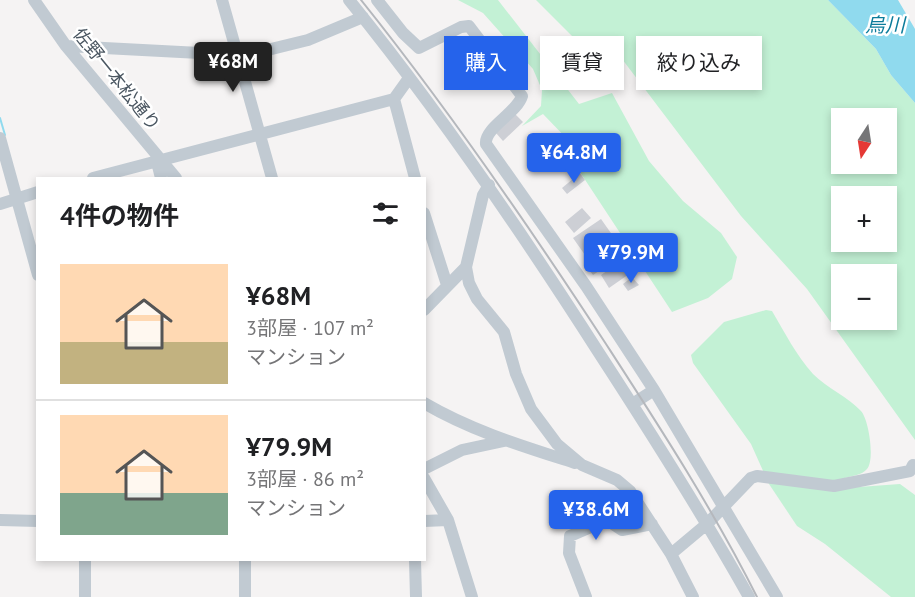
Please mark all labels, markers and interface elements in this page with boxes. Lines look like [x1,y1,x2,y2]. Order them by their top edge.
water label: 烏川 [865,12,907,38]
street label: 佐野一本松通り [68,23,166,135]
chip: 購入 [444,36,528,90]
chip: 賃貸 [540,36,624,90]
chip: 絞り込み [636,36,762,90]
pin: ¥68M [197,42,269,93]
text: ¥68M [208,48,258,74]
north arrow [831,108,897,174]
map controls [831,108,897,330]
pin: ¥64.8M [525,133,623,184]
text: ¥64.8M [541,139,607,165]
button: + [831,186,897,252]
icon: filters [369,197,402,230]
text: 4件の物件 [60,199,179,232]
pin: ¥79.9M [582,233,680,284]
text: ¥79.9M [598,239,664,265]
button: − [831,264,897,330]
text: ¥68M [246,279,311,312]
icon: home [108,288,180,360]
text: 3部屋 · 107 m² [246,315,374,341]
text: マンション [246,344,346,370]
text: ¥79.9M [246,430,332,463]
icon: home [108,439,180,511]
text: 3部屋 · 86 m² [246,466,364,492]
pin: ¥38.6M [547,490,645,541]
text: マンション [246,495,346,521]
text: ¥38.6M [563,496,629,522]

